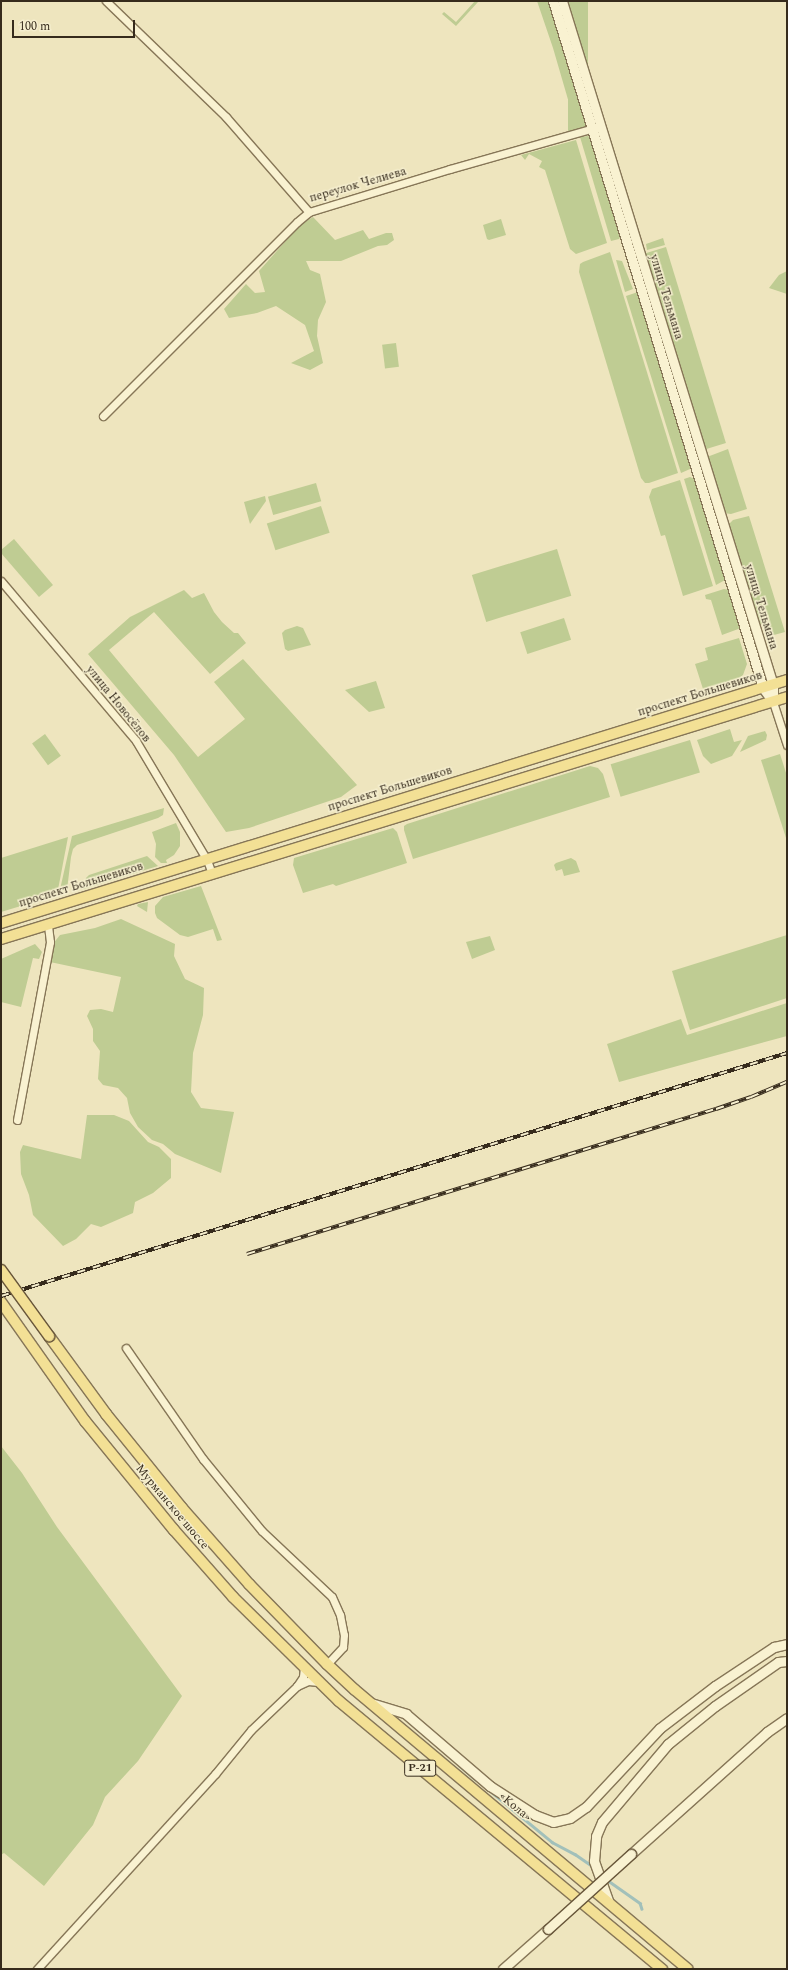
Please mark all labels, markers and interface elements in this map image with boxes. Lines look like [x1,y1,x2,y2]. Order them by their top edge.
scale bar [14,12,137,38]
text: 100 m [19,17,50,36]
street label: переулок Челиева [308,164,408,206]
street label: улица Тельмана [646,253,686,341]
street label: улица Тельмана [741,563,781,651]
street label: улица Новосёлов [83,663,153,745]
street label: проспект Большевиков [636,668,764,720]
street label: проспект Большевиков [326,763,454,815]
street label: проспект Большевиков [17,859,145,911]
street label: Мурманское шоссе [132,1462,212,1552]
road number: Р-21 [404,1759,436,1777]
street label: «Кола» [496,1789,534,1825]

